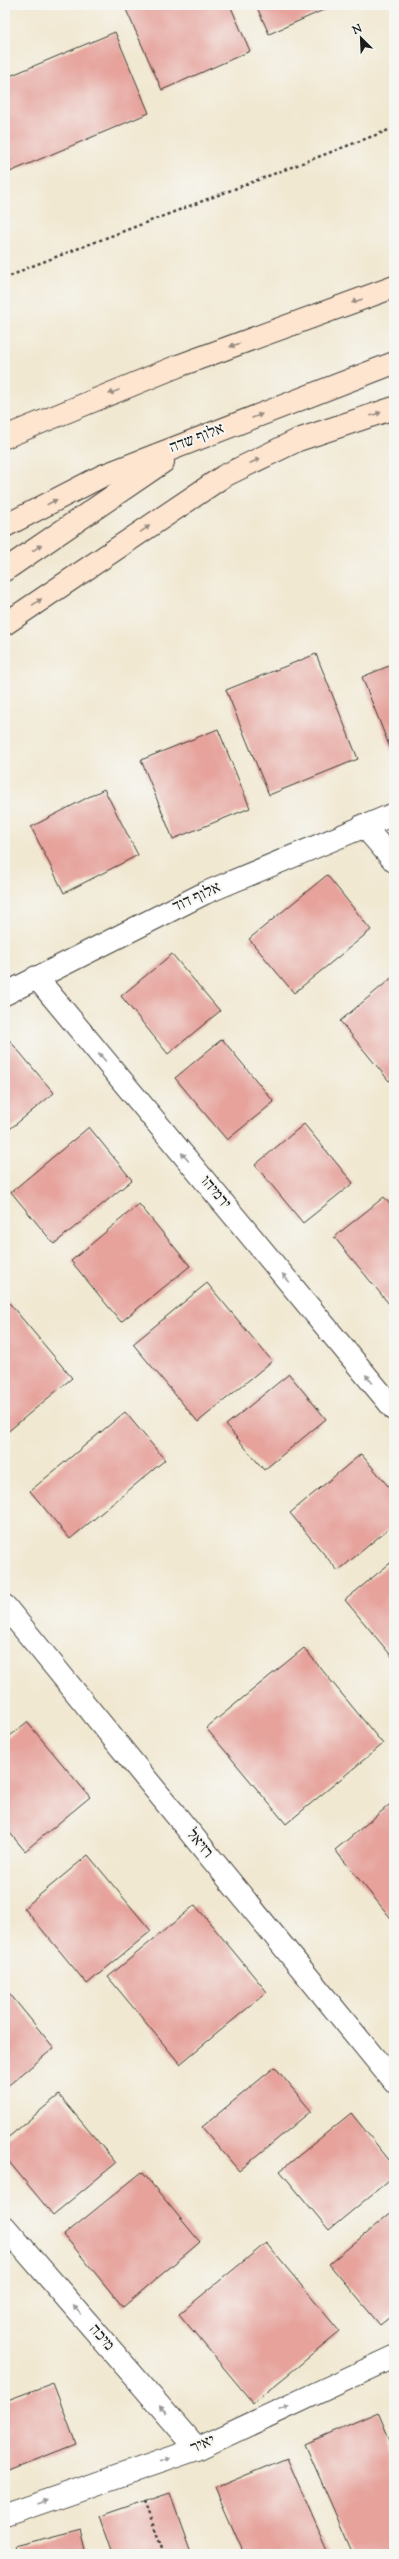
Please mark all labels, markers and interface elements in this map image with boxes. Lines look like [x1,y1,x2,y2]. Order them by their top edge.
north arrow [341,18,381,58]
text: N [349,21,365,39]
one-way arrow [351,298,363,304]
one-way arrow [229,343,241,349]
one-way arrow [108,389,119,395]
one-way arrow [370,410,382,416]
one-way arrow [252,412,264,418]
street label: אלוף שדה [166,418,228,460]
one-way arrow [249,458,261,464]
one-way arrow [46,498,58,505]
one-way arrow [140,525,150,533]
one-way arrow [32,544,42,552]
one-way arrow [32,598,42,606]
street label: אלוף דוד [169,877,225,919]
one-way arrow [98,1051,107,1062]
one-way arrow [181,1152,190,1162]
street label: ירמיהו [194,1171,236,1215]
one-way arrow [282,1273,291,1284]
one-way arrow [365,1373,374,1384]
street label: רזיאל [180,1824,218,1864]
one-way arrow [73,2305,82,2316]
street label: מיכה [83,2319,119,2357]
one-way arrow [158,2403,167,2414]
one-way arrow [278,2405,290,2411]
street label: יאיר [187,2430,219,2460]
one-way arrow [159,2457,171,2463]
one-way arrow [36,2499,48,2505]

